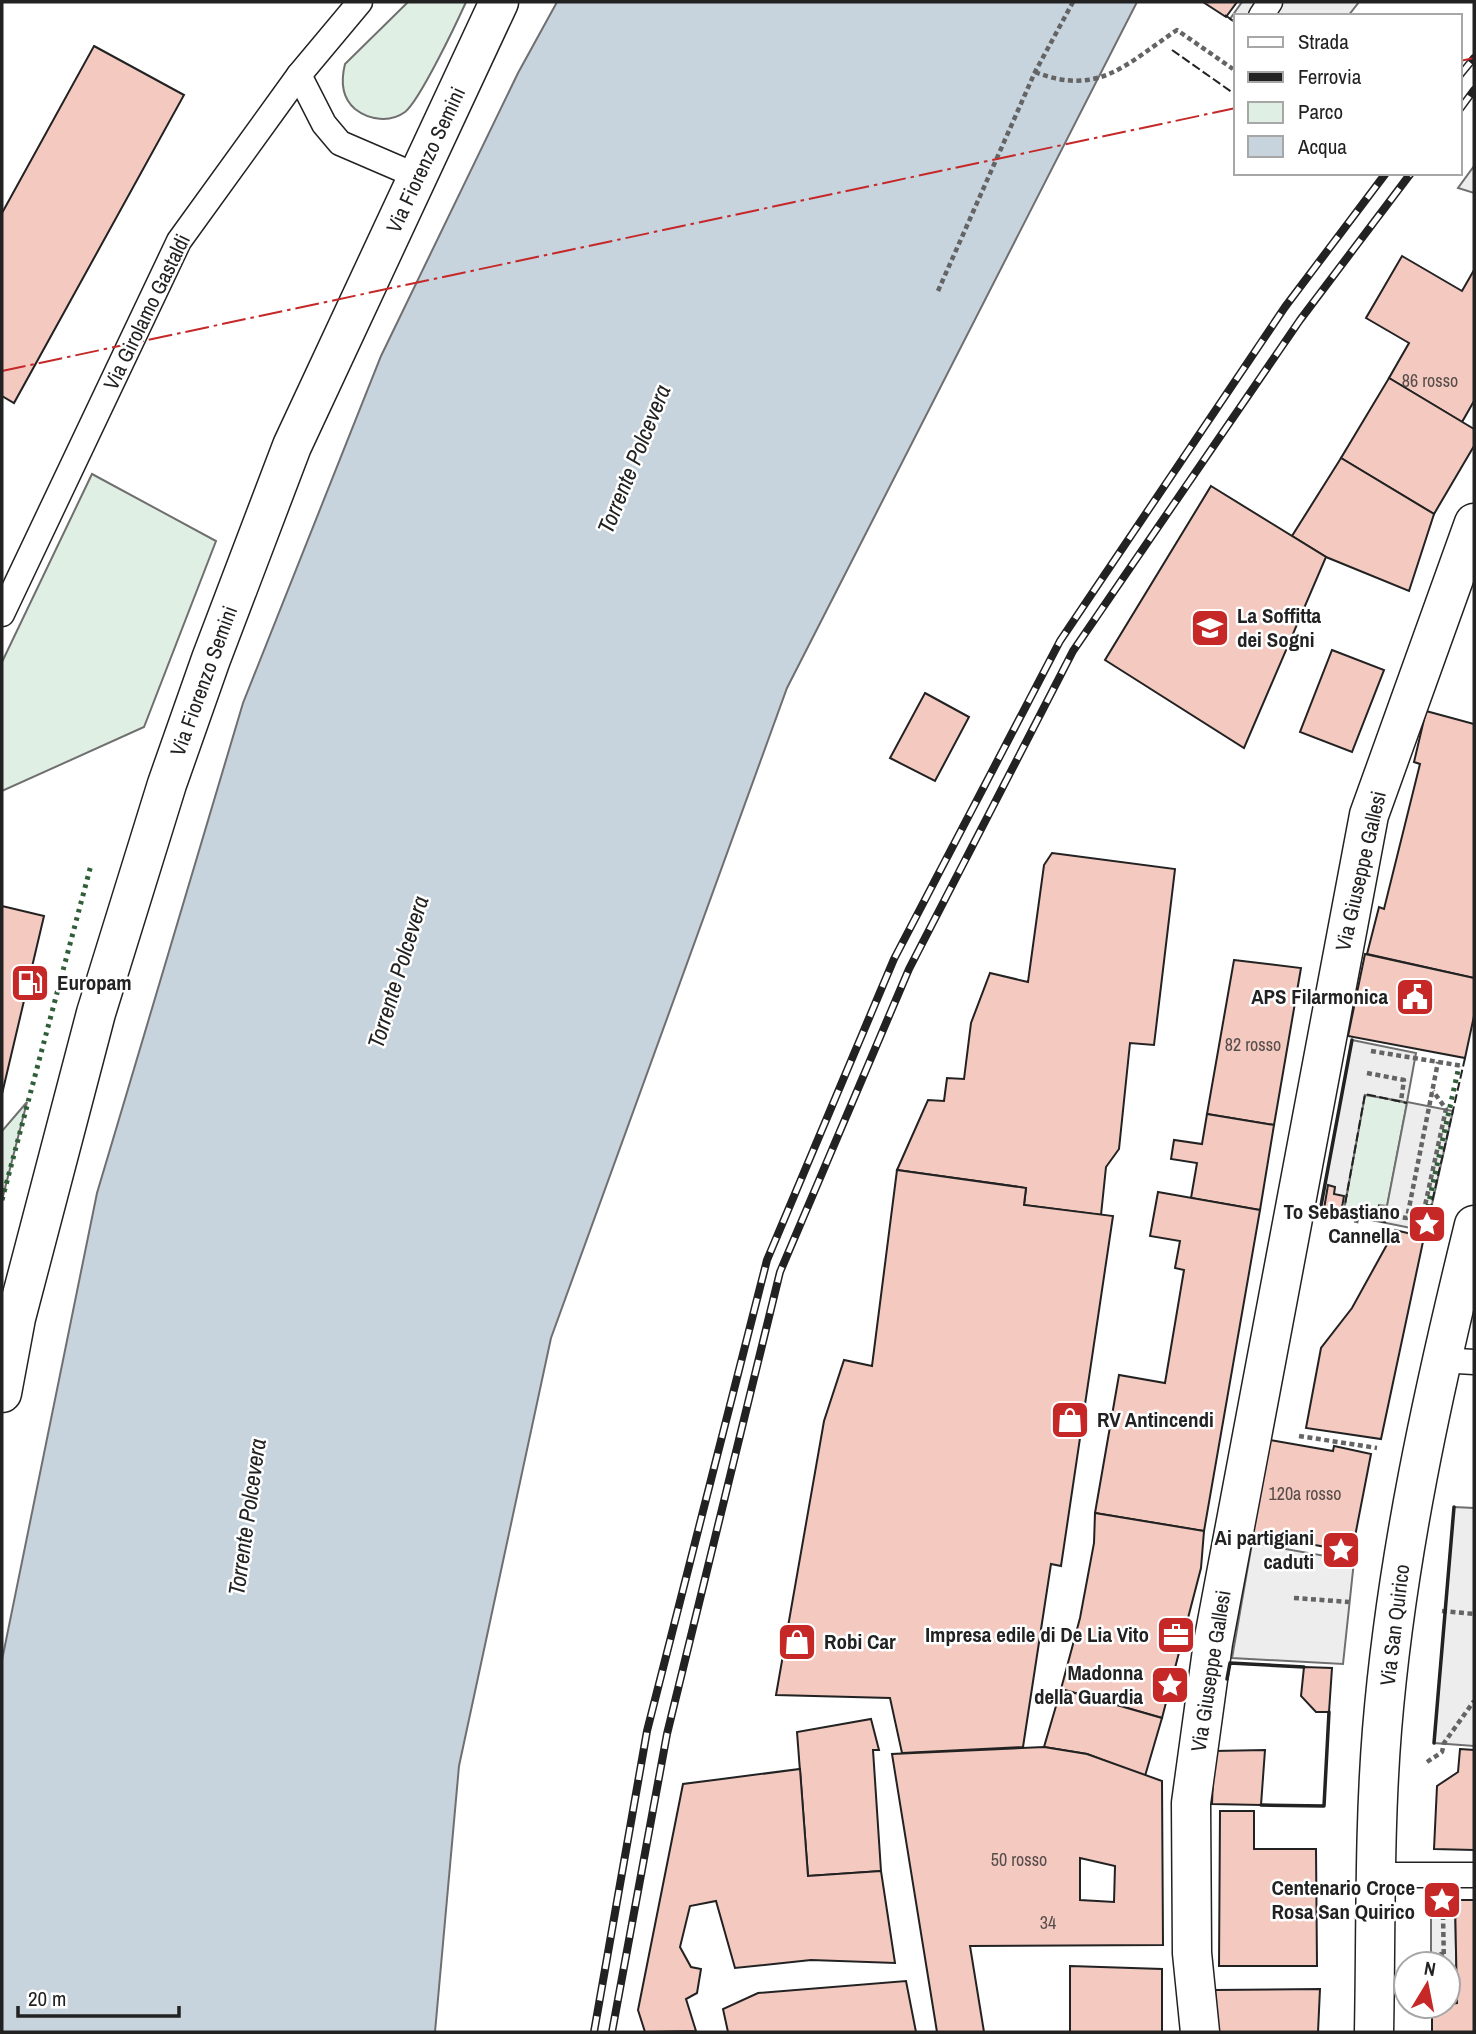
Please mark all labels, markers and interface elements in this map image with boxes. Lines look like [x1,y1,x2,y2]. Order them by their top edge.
legend [1234,14,1462,175]
text: Strada [1298,27,1349,56]
text: Ferrovia [1298,62,1362,91]
street label: Via Fiorenzo Semini [379,82,472,237]
text: Parco [1298,97,1343,126]
text: Acqua [1297,132,1347,161]
street label: Via Girolamo Gastaldi [96,229,197,395]
house number: 86 rosso [1402,368,1458,393]
water label: Torrente Polcevera [590,380,677,538]
place label: La Soffitta dei Sogni [1237,601,1322,654]
street label: Via Fiorenzo Semini [163,602,244,760]
school or university icon: La Soffitta dei Sogni [1189,607,1231,649]
street label: Via Giuseppe Gallesi [1328,788,1393,954]
water label: Torrente Polcevera [360,892,435,1052]
fuel station icon: Europam [9,962,51,1004]
place label: Europam [57,968,132,997]
public building icon: APS Filarmonica [1394,976,1436,1018]
place label: APS Filarmonica [1251,982,1388,1011]
house number: 82 rosso [1225,1032,1281,1057]
place label: To Sebastiano Cannella [1284,1197,1400,1250]
place icon: To Sebastiano Cannella [1406,1203,1448,1245]
shop icon: RV Antincendi [1049,1399,1091,1441]
place label: RV Antincendi [1097,1405,1214,1434]
water label: Torrente Polcevera [220,1437,273,1597]
house number: 120a rosso [1268,1481,1342,1506]
place label: Ai partigiani caduti [1214,1523,1314,1576]
place icon: Ai partigiani caduti [1320,1529,1362,1571]
street label: Via San Quirico [1373,1563,1416,1687]
street label: Via Giuseppe Gallesi [1183,1588,1238,1754]
office icon: Impresa edile di De Lia Vito [1155,1614,1197,1656]
place label: Impresa edile di De Lia Vito [925,1620,1149,1649]
shop icon: Robi Car [776,1621,818,1663]
place label: Robi Car [824,1627,896,1656]
place label: Madonna della Guardia [1034,1658,1143,1711]
place icon: Madonna della Guardia [1149,1664,1191,1706]
house number: 50 rosso [991,1847,1047,1872]
place label: Centenario Croce Rosa San Quirico [1271,1873,1415,1926]
place icon: Centenario Croce Rosa San Quirico [1421,1879,1463,1921]
house number: 34 [1040,1910,1056,1935]
north arrow [1392,1950,1462,2020]
text: N [1422,1954,1438,1982]
scale bar [18,1974,178,2018]
text: 20 m [28,1984,66,2013]

